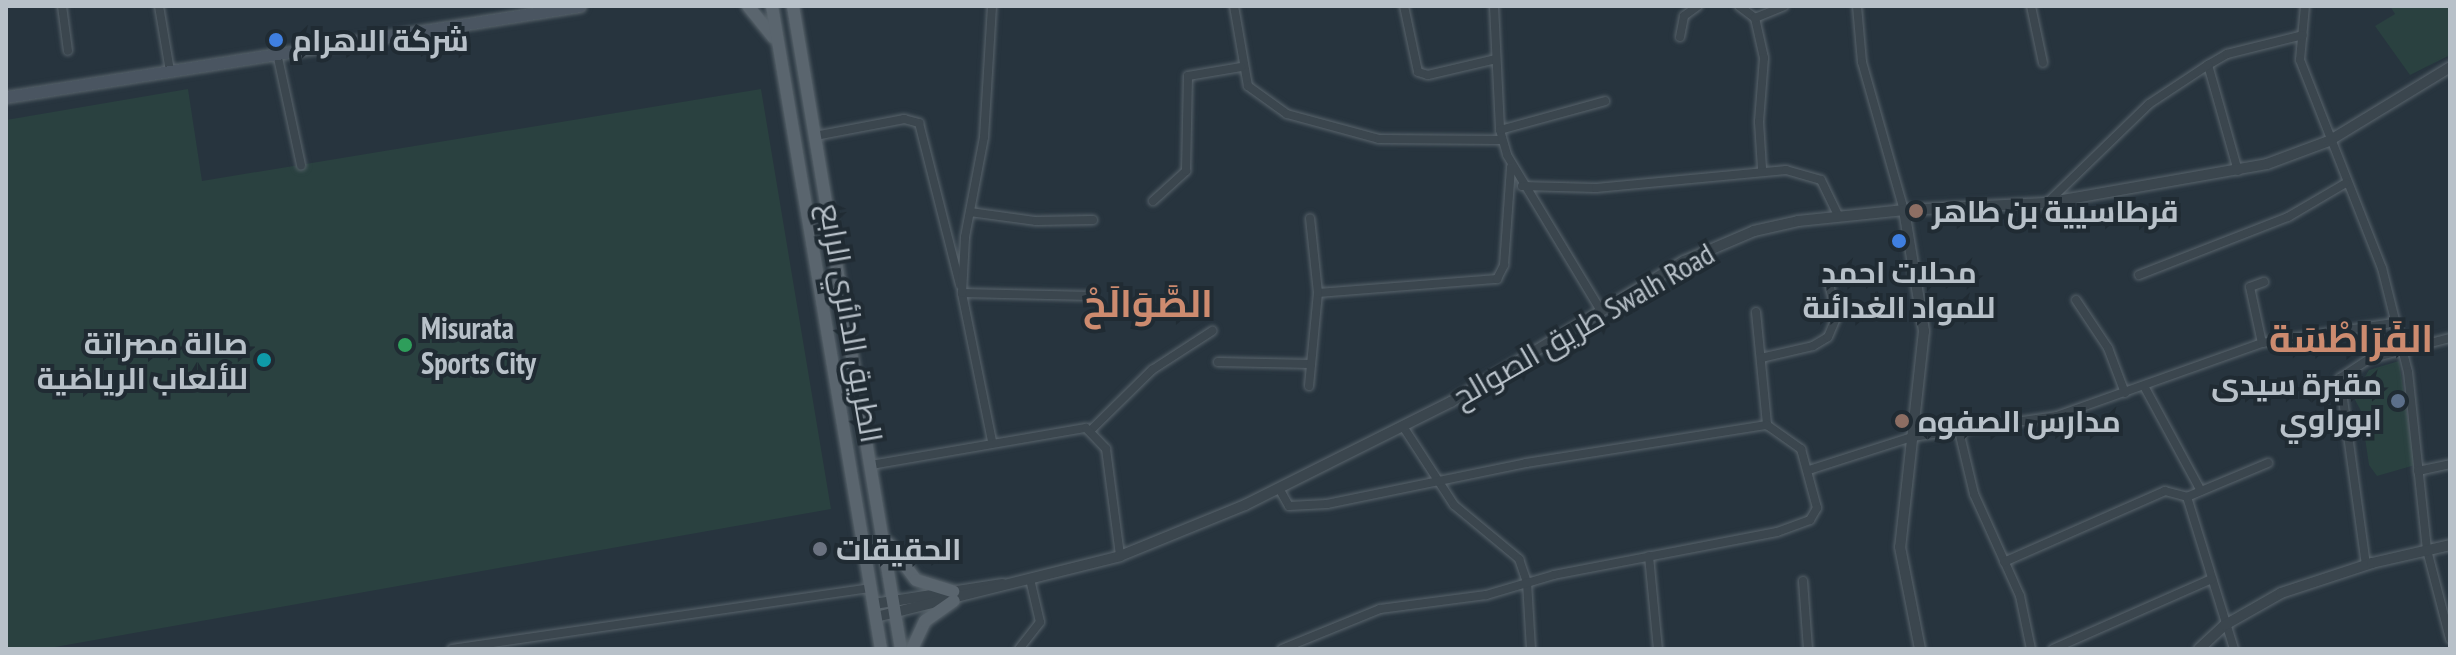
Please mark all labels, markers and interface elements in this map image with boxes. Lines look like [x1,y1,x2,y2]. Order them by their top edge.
place label: شركة الاهرام [292,22,469,58]
marker: شركة الاهرام [267,31,285,49]
place label: قرطاسيية بن طاهر [1932,193,2179,229]
street label: الطريق الدائري الرابع [812,201,890,445]
marker: قرطاسيية بن طاهر [1907,202,1925,220]
marker: محلات احمد للمواد الغدائىة [1890,232,1908,250]
street label: طريق الصوالح Swalh Road [1446,235,1720,415]
place label: محلات احمد للمواد الغدائىة [1802,254,1996,324]
district label: الصَّوَالَحْ [1083,280,1213,326]
place label: Misurata Sports City [421,310,536,380]
district label: الفَرَاطْسَة [2269,315,2433,361]
place label: صالة مصراتة للألعاب الرياضية [37,325,248,396]
marker: Misurata Sports City [396,336,414,354]
marker: صالة مصراتة للألعاب الرياضية [255,351,273,369]
place label: مقبرة سيدى ابوراوي [2211,366,2382,436]
marker: مقبرة سيدى ابوراوي [2389,392,2407,410]
place label: مدارس الصفوه [1918,403,2121,439]
marker: مدارس الصفوه [1893,412,1911,430]
place label: الحقيقات [836,531,961,567]
marker: الحقيقات [811,540,829,558]

